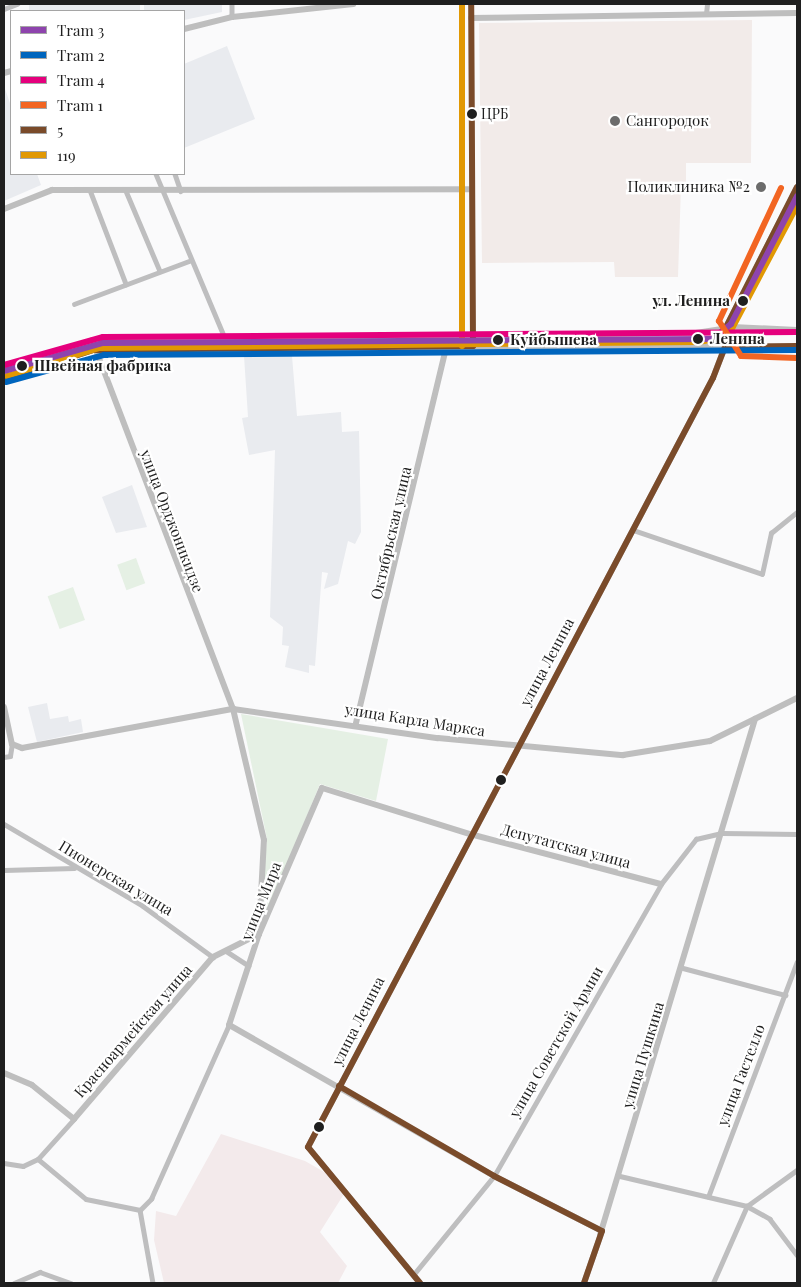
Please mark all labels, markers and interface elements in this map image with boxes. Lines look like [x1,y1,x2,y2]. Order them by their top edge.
legend [10,10,185,175]
text: Tram 3 [57,20,104,40]
text: Tram 2 [57,45,105,65]
text: Tram 4 [57,70,105,90]
text: Tram 1 [57,95,103,115]
place label: ЦРБ [481,106,508,122]
marker: ЦРБ [467,109,477,119]
place label: Сангородок [626,112,709,130]
marker: Сангородок [608,114,622,128]
text: 5 [57,120,63,140]
text: 119 [57,145,76,165]
place label: Поликлиника №2 [627,178,750,196]
marker: Поликлиника №2 [754,180,768,194]
place label: ул. Ленина [652,292,730,310]
marker: ул. Ленина [734,292,752,310]
marker: Ленина [689,330,707,348]
place label: Ленина [710,330,765,348]
marker: Куйбышева [489,331,507,349]
place label: Куйбышева [510,331,597,349]
marker: Швейная фабрика [13,357,31,375]
place label: Швейная фабрика [34,357,171,375]
street label: улица Орджоникидзе [137,447,207,595]
street label: Октябрьская улица [367,465,415,601]
street label: улица Ленина [516,615,578,709]
street label: улица Карла Маркса [344,700,486,740]
unlabelled marker [496,775,506,785]
street label: Депутатская улица [499,820,633,872]
street label: Пионерская улица [56,837,176,919]
street label: улица Мира [237,859,285,943]
street label: Красноармейская улица [70,961,196,1101]
street label: улица Советской Армии [505,963,607,1121]
street label: улица Ленина [328,974,388,1068]
street label: улица Пушкина [618,1000,668,1110]
street label: улица Гастелло [713,1022,769,1128]
unlabelled marker [314,1122,324,1132]

